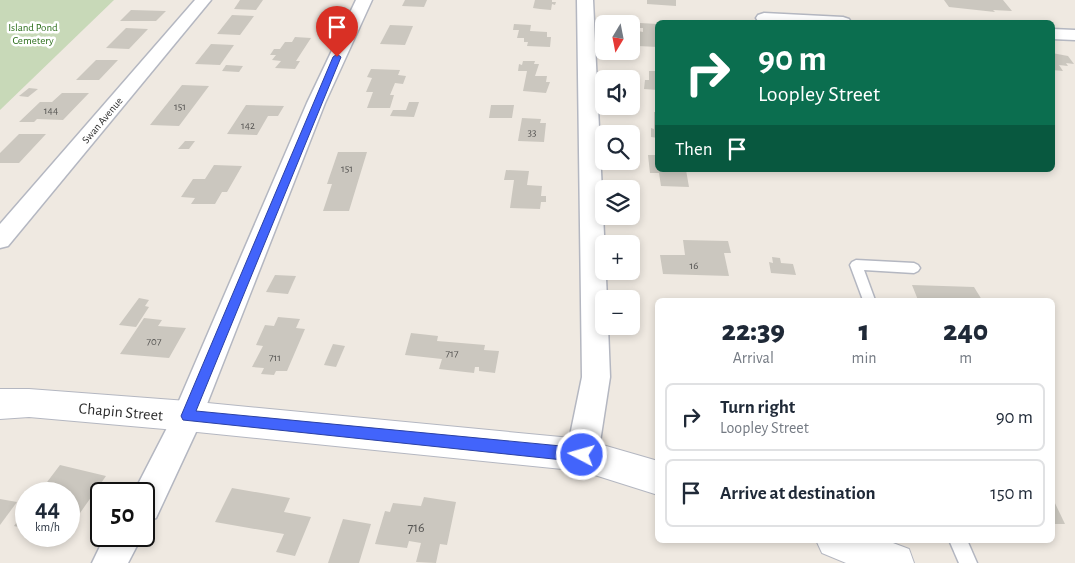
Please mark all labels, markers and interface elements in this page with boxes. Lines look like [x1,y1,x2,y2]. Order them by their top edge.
pin [316,6,358,57]
icon: arrive [323,13,351,41]
north arrow [595,15,640,60]
map controls [595,15,640,335]
park label: Island Pond Cemetery [8,22,58,46]
icon: right [675,40,740,105]
text: 90 m [758,42,827,77]
button: sound [595,70,640,115]
text: Loopley Street [758,83,880,105]
street label: Swan Avenue [80,95,125,146]
house number: 151 [174,101,186,112]
house number: 144 [44,105,58,116]
house number: 142 [241,120,255,131]
button: search [595,125,640,170]
house number: 33 [527,127,537,138]
icon: arrive [723,135,751,163]
text: Then [675,140,713,159]
house number: 151 [341,163,353,174]
button: layers [595,180,640,225]
button: + [595,235,640,280]
house number: 16 [690,260,698,271]
button: − [595,290,640,335]
text: 22:39 [722,316,785,346]
text: 1 [859,316,870,346]
text: 240 [943,316,988,346]
house number: 707 [147,336,162,347]
house number: 717 [446,348,459,359]
text: Arrival [733,350,774,366]
text: min [852,350,877,366]
text: m [959,350,972,366]
house number: 711 [269,352,281,363]
text: Turn right [720,398,795,417]
street label: Chapin Street [78,400,164,424]
icon: right [677,403,705,431]
text: 90 m [996,408,1033,427]
text: Loopley Street [720,420,809,436]
position arrow [555,428,607,480]
icon: arrive [677,479,705,507]
speed limit sign: 50 [90,482,155,547]
text: Arrive at destination [720,484,876,503]
text: 150 m [990,484,1033,503]
text: 44 [35,496,60,521]
text: km/h [35,521,60,533]
house number: 716 [407,521,425,535]

